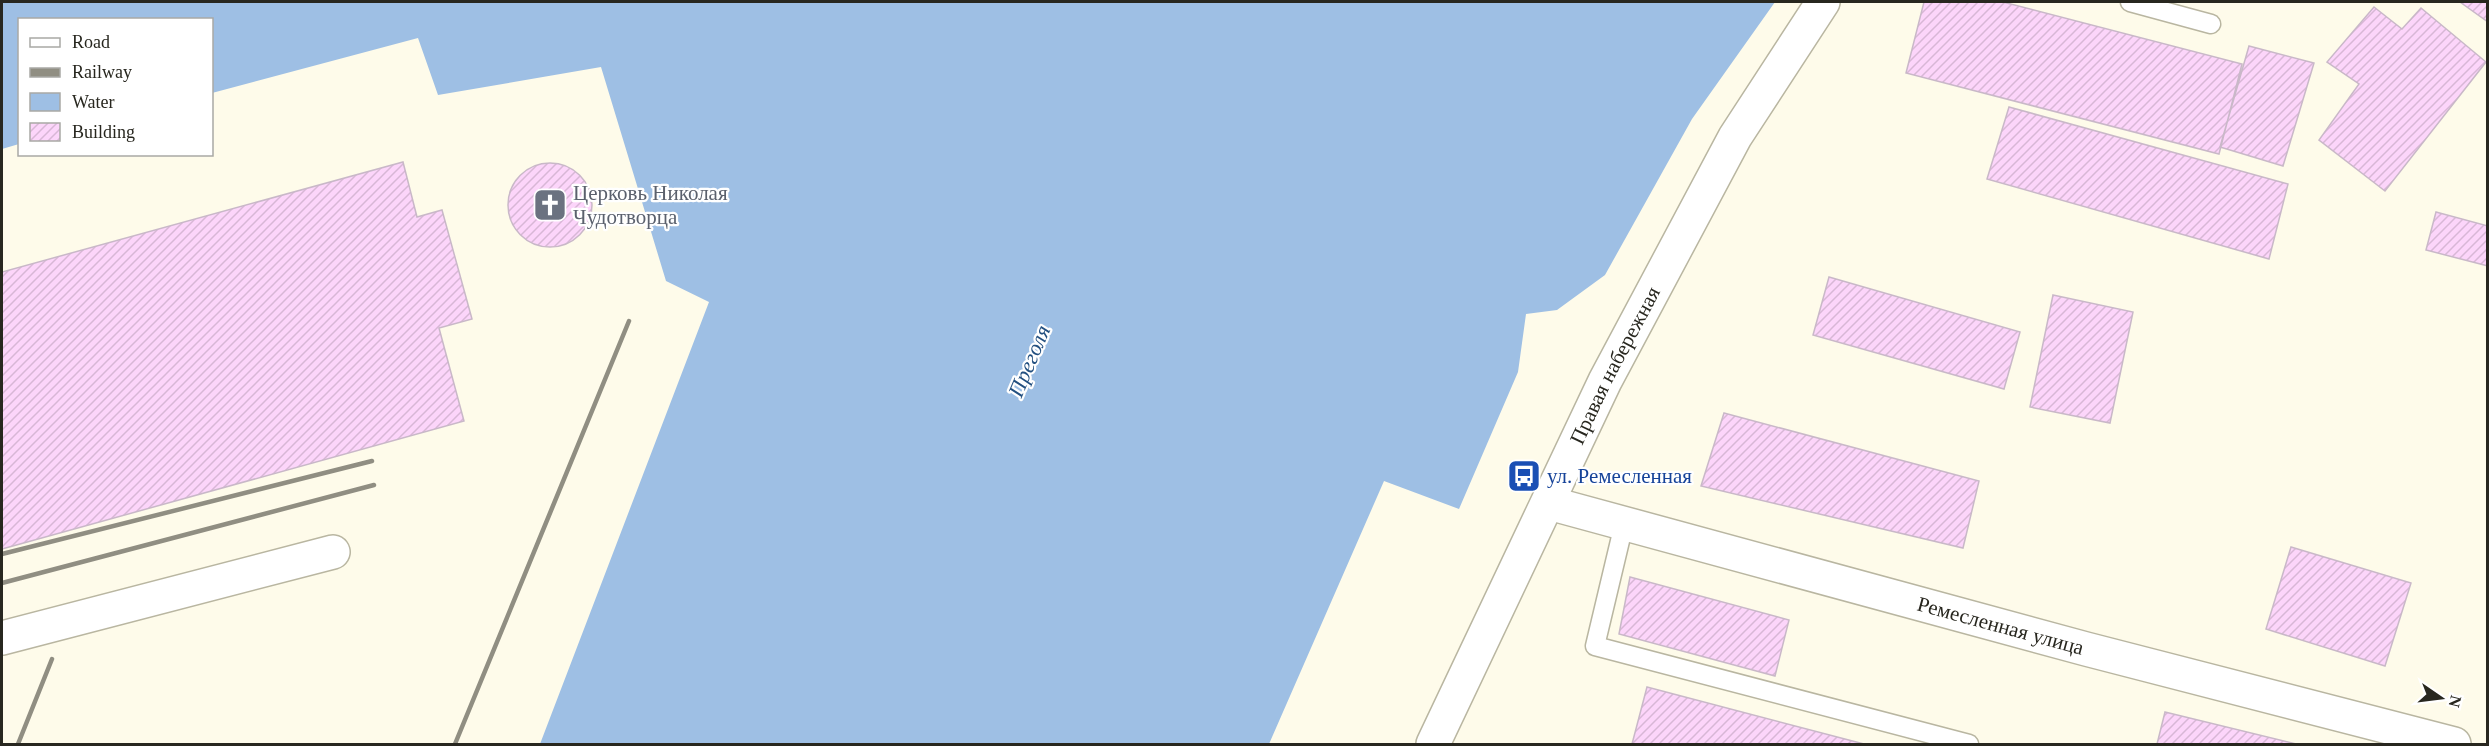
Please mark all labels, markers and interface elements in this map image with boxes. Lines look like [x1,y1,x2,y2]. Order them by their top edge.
legend [18,18,213,156]
text: Road [72,32,110,52]
text: Railway [72,62,132,82]
text: Water [72,92,115,112]
text: Building [72,122,135,142]
place label: Церковь Николая Чудотворца [573,181,728,229]
church icon: Церковь Николая Чудотворца [532,187,568,223]
street label: Правая набережная [1565,282,1665,448]
water label: Преголя [1002,321,1055,402]
bus stop icon: ул. Ремесленная [1506,458,1542,494]
place label: ул. Ремесленная [1547,464,1692,488]
street label: Ремесленная улица [1915,592,2087,660]
north arrow [2411,668,2471,728]
text: N [2445,694,2465,710]

